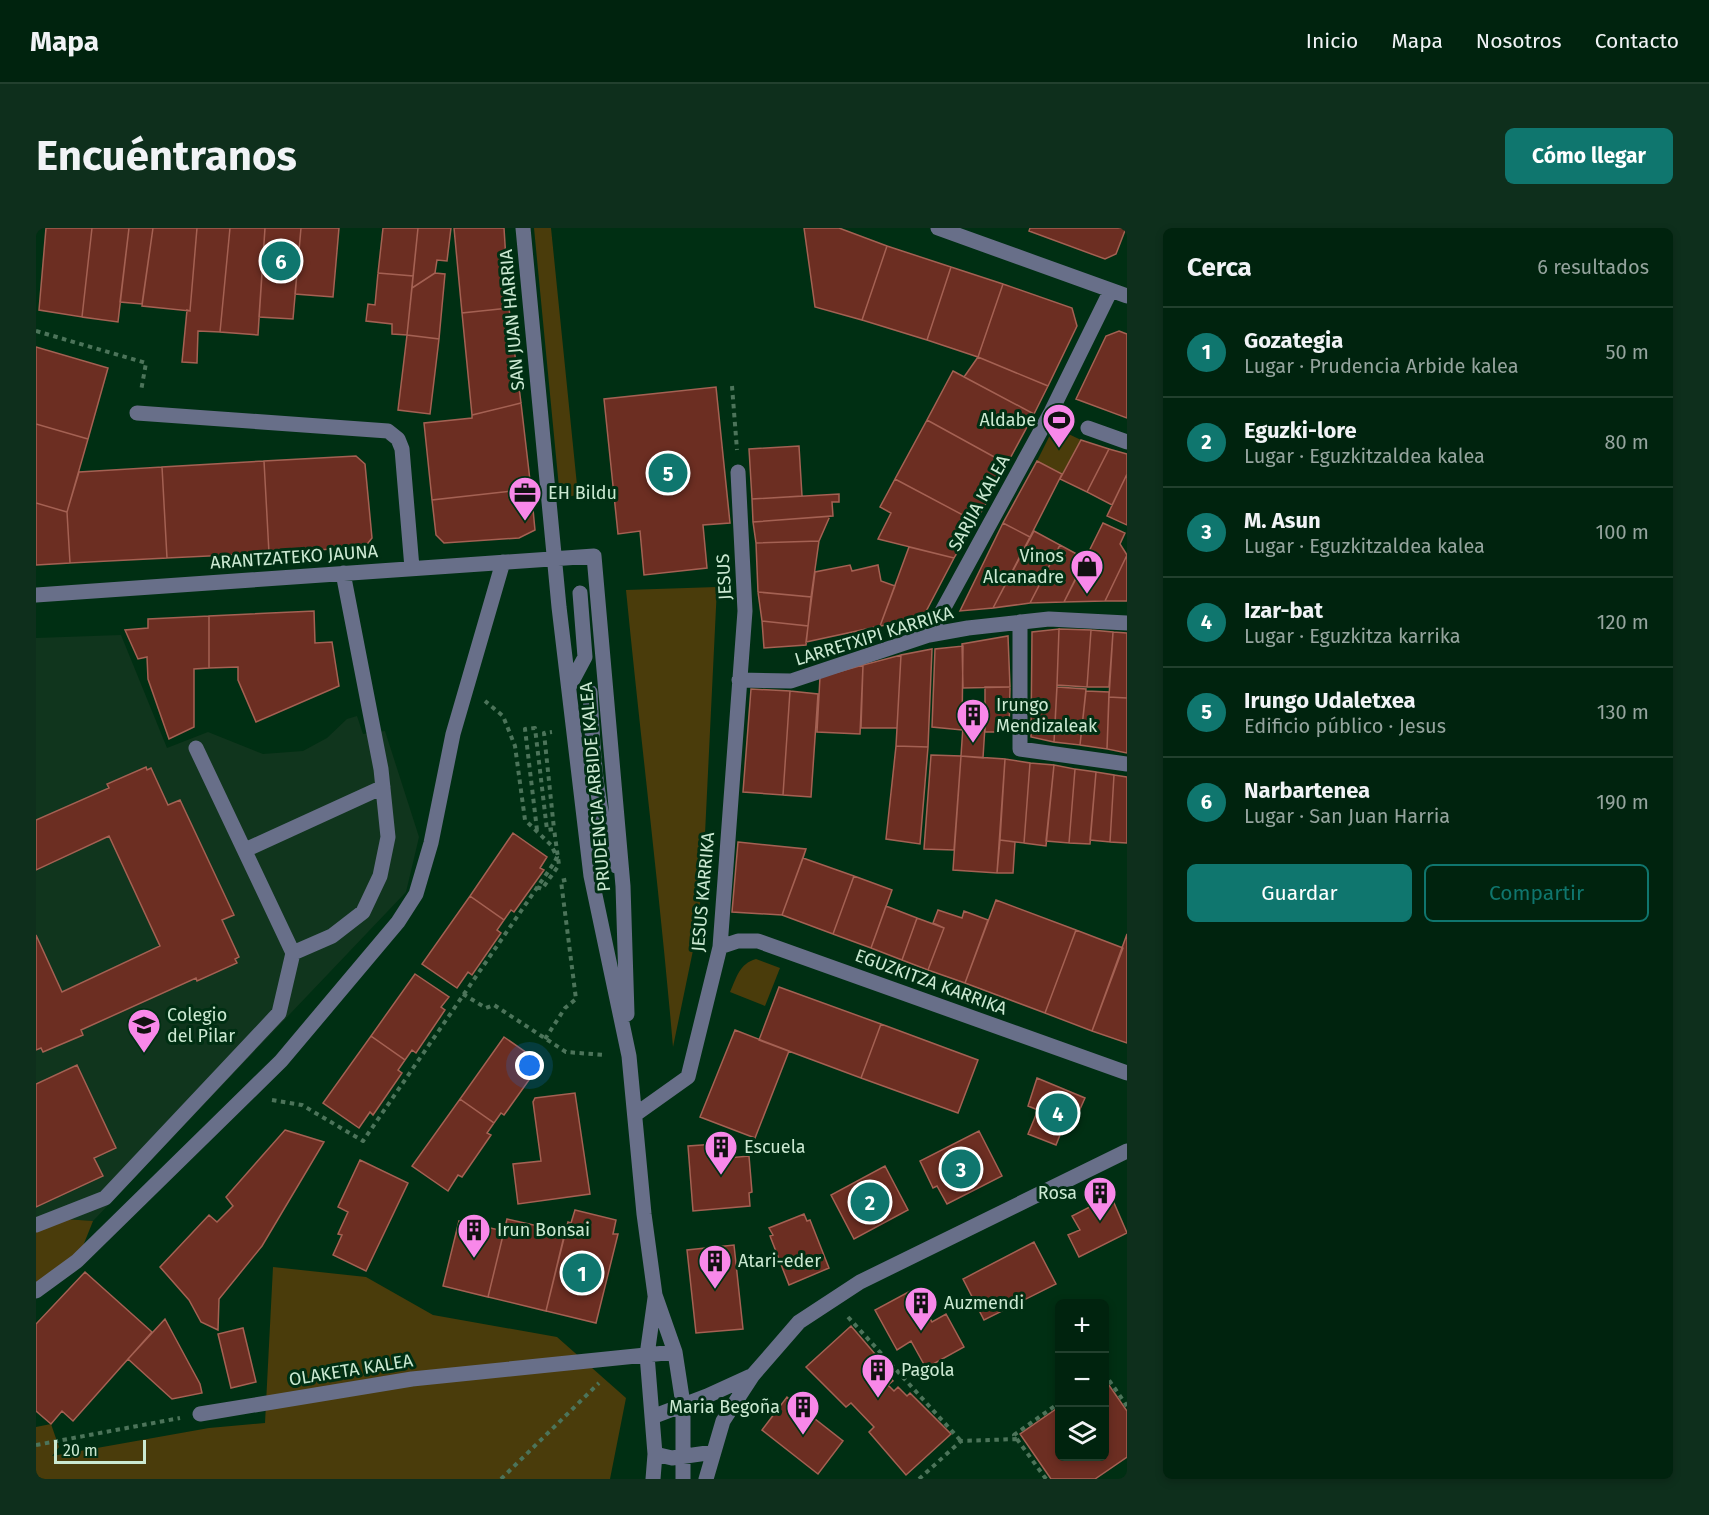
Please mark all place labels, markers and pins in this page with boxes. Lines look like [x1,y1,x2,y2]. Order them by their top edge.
pin: 6 [262,238,300,284]
sports icon: Aldabe [1041,402,1077,449]
place label: Aldabe [979,409,1036,431]
pin: 5 [648,450,688,496]
office icon: EH Bildu [507,475,543,522]
place label: EH Bildu [548,482,617,504]
place label: Vinos Alcanadre [983,545,1064,588]
shop icon: Vinos Alcanadre [1069,548,1105,595]
place label: Irungo Mendizaleak [996,694,1098,737]
building icon: Irungo Mendizaleak [955,697,991,744]
place label: Colegio del Pilar [167,1004,235,1047]
school or university icon: Colegio del Pilar [126,1007,162,1054]
pin: 4 [1038,1090,1078,1136]
building icon: Escuela [703,1129,739,1176]
place label: Escuela [744,1136,806,1158]
pin: 3 [942,1146,980,1192]
building icon: Rosa [1082,1175,1118,1222]
pin: 2 [850,1180,890,1224]
place label: Rosa [1038,1182,1077,1204]
building icon: Irun Bonsai [456,1212,492,1259]
place label: Irun Bonsai [497,1219,590,1241]
building icon: Atari-eder [697,1243,733,1290]
pin: 1 [562,1250,602,1296]
place label: Atari-eder [738,1250,821,1272]
building icon: Auzmendi [903,1285,939,1332]
place label: Auzmendi [944,1292,1024,1314]
building icon: Pagola [860,1352,896,1399]
place label: Pagola [901,1359,955,1381]
building icon: Maria Begoña [785,1389,821,1436]
place label: Maria Begoña [669,1396,780,1418]

